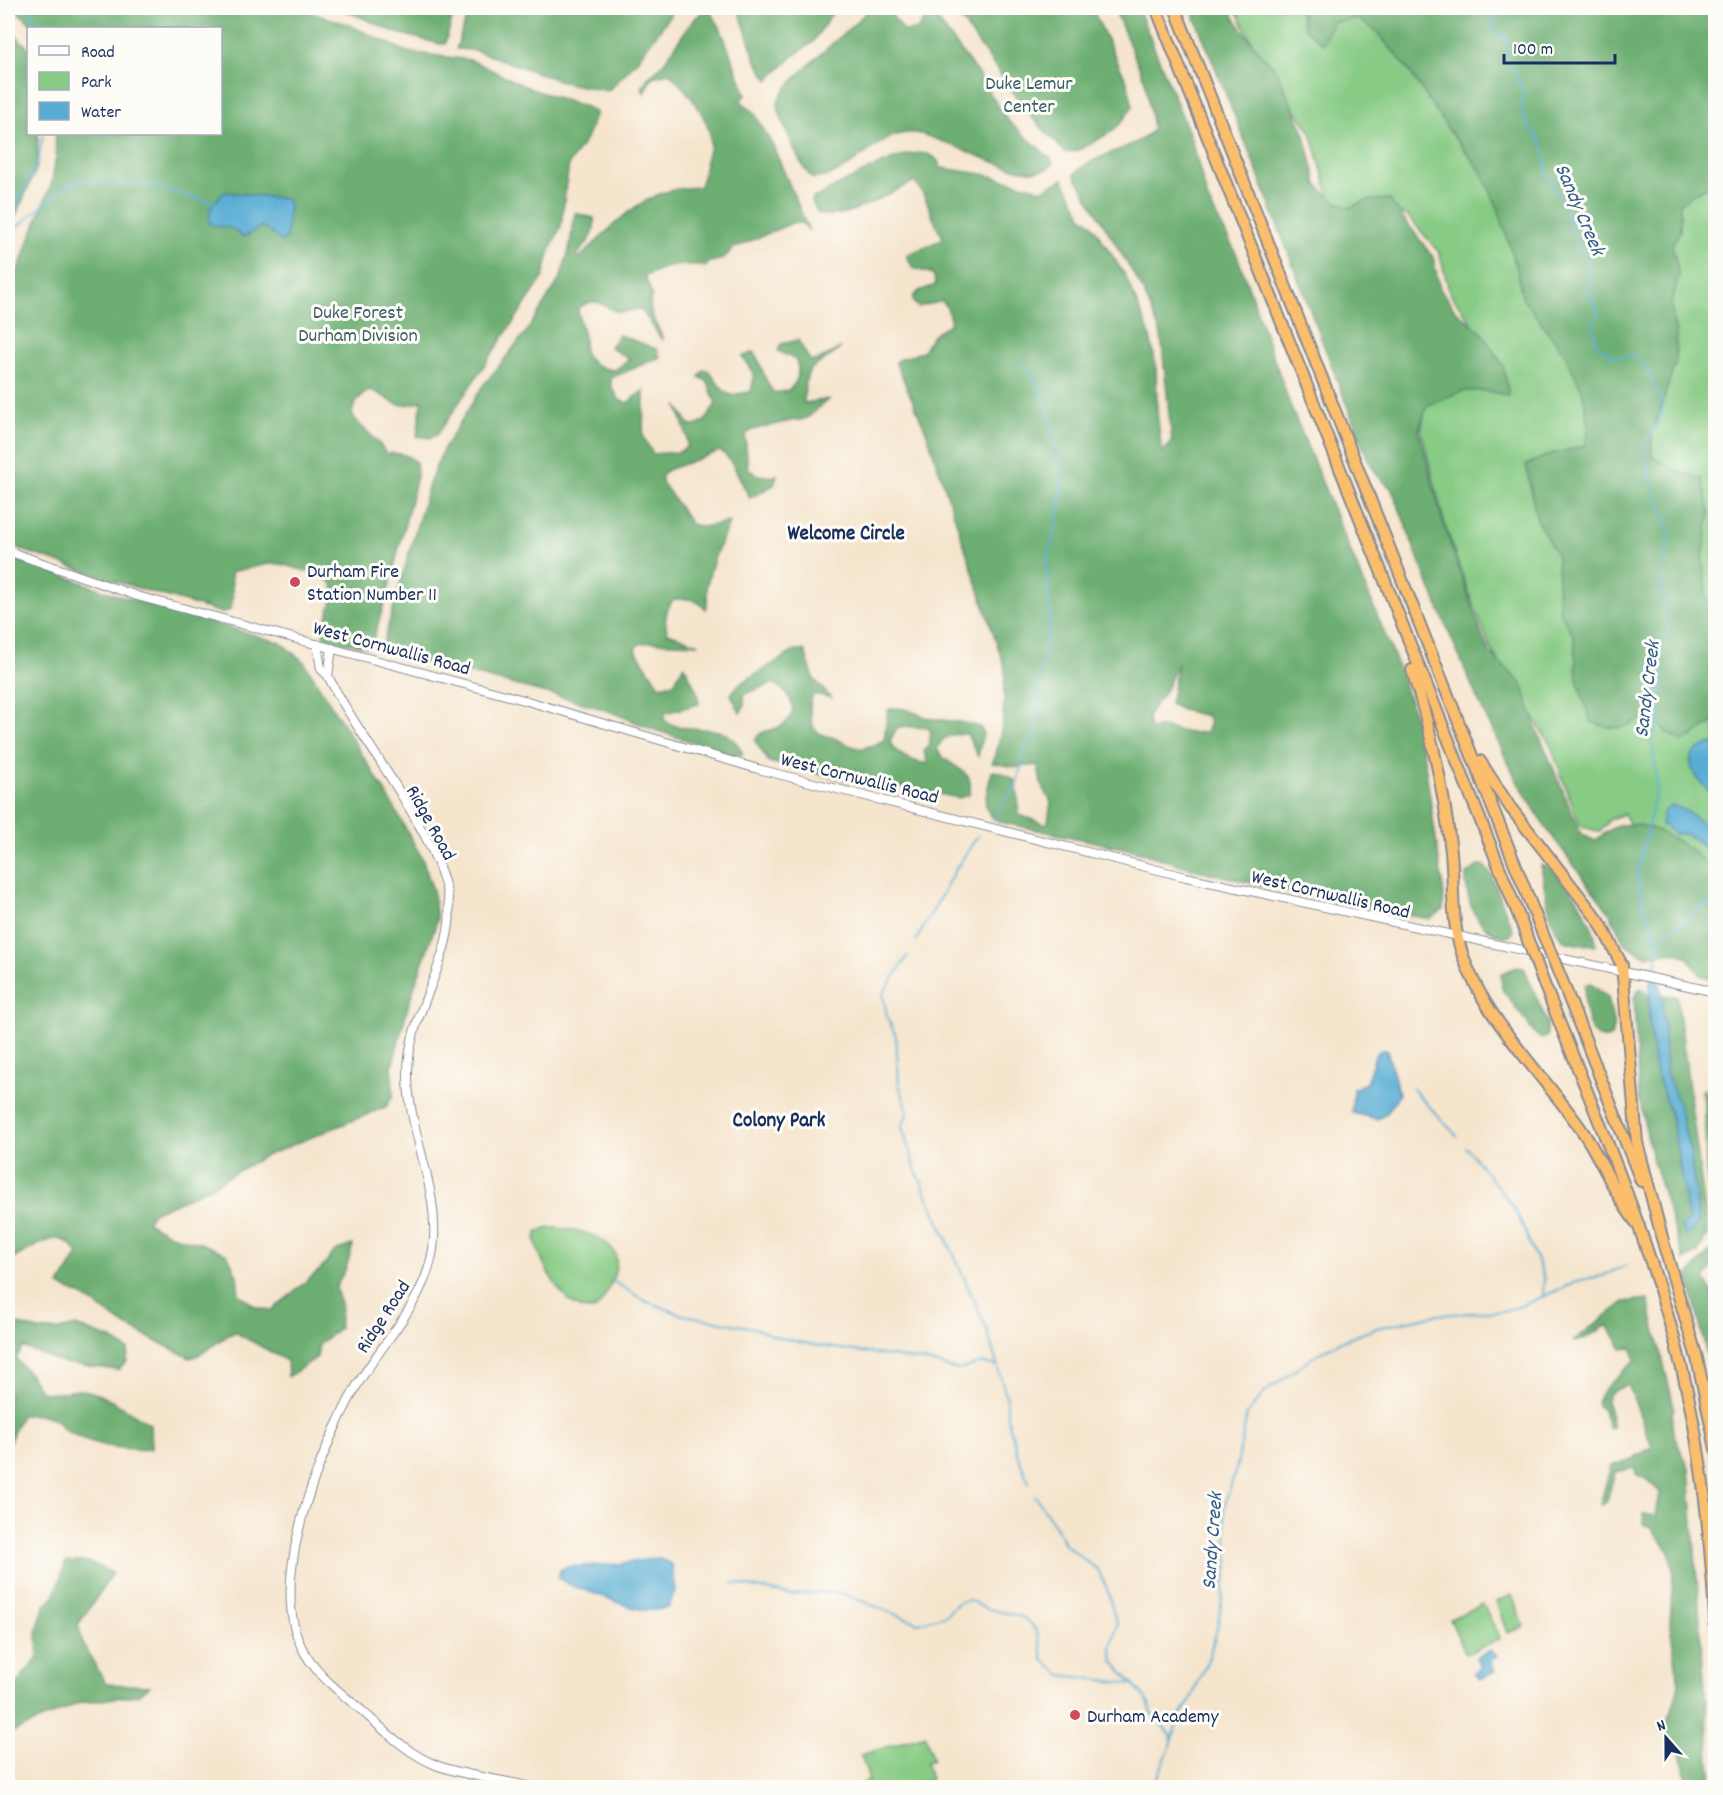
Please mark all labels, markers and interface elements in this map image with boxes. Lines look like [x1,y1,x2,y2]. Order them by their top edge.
legend [27,27,222,135]
scale bar [1504,27,1615,65]
text: 100 m [1513,38,1553,63]
text: Road [81,41,115,66]
text: Park [81,71,112,96]
park label: Duke Lemur Center [985,71,1073,122]
text: Water [81,101,121,126]
water label: Sandy Creek [1545,160,1612,263]
park label: Duke Forest Durham Division [298,300,418,351]
district label: Welcome Circle [787,520,905,550]
place label: Durham Fire Station Number 11 [307,559,437,610]
marker: Durham Fire Station Number 11 [288,575,302,589]
street label: West Cornwallis Road [309,615,473,684]
water label: Sandy Creek [1628,637,1670,739]
street label: West Cornwallis Road [777,747,941,813]
street label: Ridge Road [397,781,462,866]
street label: West Cornwallis Road [1248,864,1412,928]
district label: Colony Park [733,1107,826,1137]
street label: Ridge Road [350,1275,419,1360]
water label: Sandy Creek [1196,1489,1233,1591]
place label: Durham Academy [1087,1704,1219,1732]
marker: Durham Academy [1068,1708,1082,1722]
north arrow [1636,1708,1696,1768]
text: N [1654,1714,1669,1738]

